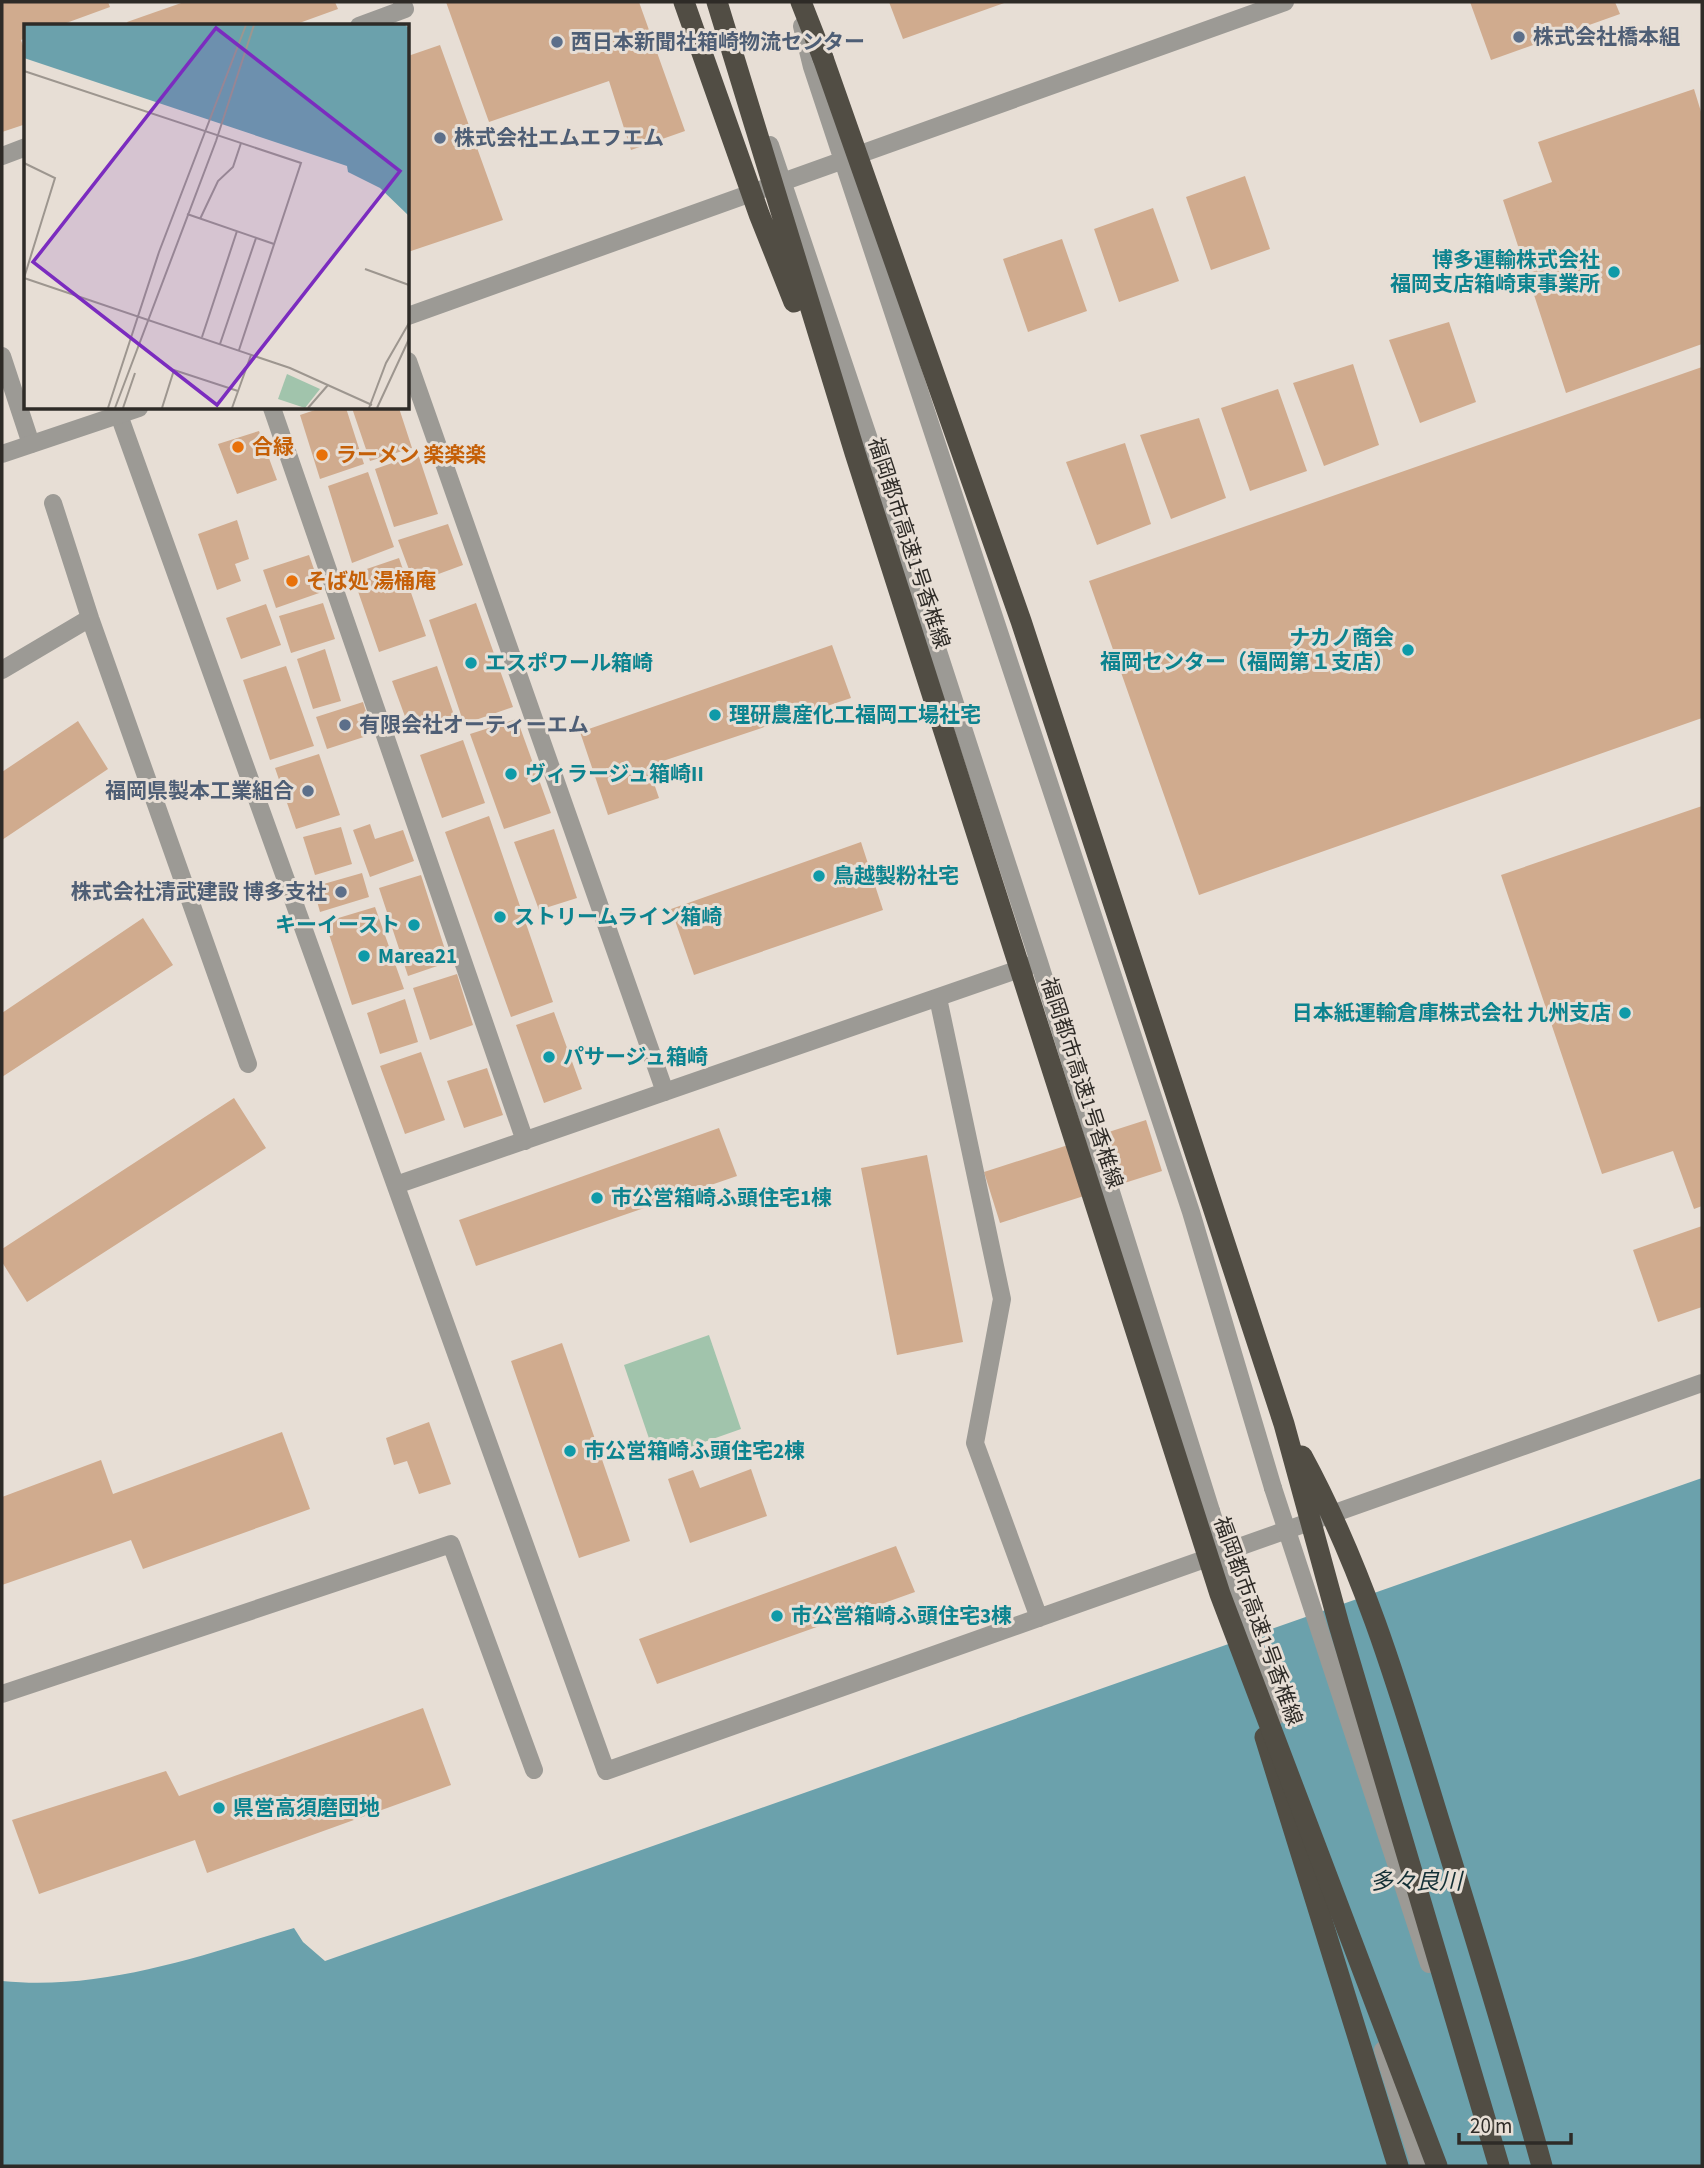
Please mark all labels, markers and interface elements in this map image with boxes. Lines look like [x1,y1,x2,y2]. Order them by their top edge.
place label: 株式会社橋本組 [1533,22,1680,52]
inset map [24,24,410,410]
place label: 西日本新聞社箱崎物流センター [571,27,865,57]
marker: 株式会社橋本組 [1511,29,1527,45]
marker: 西日本新聞社箱崎物流センター [549,34,565,50]
place label: 株式会社エムエフエム [454,123,664,153]
marker: 株式会社エムエフエム [432,130,448,146]
place label: 博多運輸株式会社 福岡支店箱崎東事業所 [1390,245,1600,299]
marker: 博多運輸株式会社 福岡支店箱崎東事業所 [1606,264,1622,280]
place label: 合緑 [252,432,294,462]
street label: 福岡都市高速1号香椎線 [861,434,957,652]
marker: 合緑 [230,439,246,455]
place label: ラーメン 楽楽楽 [336,440,486,470]
marker: ラーメン 楽楽楽 [314,447,330,463]
place label: そば処 湯桶庵 [306,566,436,596]
marker: そば処 湯桶庵 [284,573,300,589]
place label: ナカノ商会 福岡センター（福岡第１支店） [1100,623,1394,677]
marker: ナカノ商会 福岡センター（福岡第１支店） [1400,642,1416,658]
place label: エスポワール箱崎 [485,648,653,678]
marker: エスポワール箱崎 [463,655,479,671]
place label: 理研農産化工福岡工場社宅 [729,700,981,730]
marker: 理研農産化工福岡工場社宅 [707,707,723,723]
place label: 有限会社オーティーエム [359,710,589,740]
marker: 有限会社オーティーエム [337,717,353,733]
place label: ヴィラージュ箱崎II [525,759,704,789]
marker: ヴィラージュ箱崎II [503,766,519,782]
place label: 福岡県製本工業組合 [105,776,294,806]
marker: 福岡県製本工業組合 [300,783,316,799]
place label: 鳥越製粉社宅 [833,861,959,891]
marker: 鳥越製粉社宅 [811,868,827,884]
place label: 株式会社清武建設 博多支社 [71,877,327,907]
marker: 株式会社清武建設 博多支社 [333,884,349,900]
place label: ストリームライン箱崎 [514,902,722,932]
marker: ストリームライン箱崎 [492,909,508,925]
place label: キーイースト [275,910,400,940]
marker: キーイースト [406,917,422,933]
place label: Marea21 [378,941,457,971]
marker: Marea21 [356,948,372,964]
street label: 福岡都市高速1号香椎線 [1034,974,1130,1192]
place label: 日本紙運輸倉庫株式会社 九州支店 [1292,998,1611,1028]
marker: 日本紙運輸倉庫株式会社 九州支店 [1617,1005,1633,1021]
place label: パサージュ箱崎 [563,1042,708,1072]
marker: パサージュ箱崎 [541,1049,557,1065]
place label: 市公営箱崎ふ頭住宅1棟 [611,1183,832,1213]
marker: 市公営箱崎ふ頭住宅1棟 [589,1190,605,1206]
place label: 市公営箱崎ふ頭住宅2棟 [584,1436,805,1466]
marker: 市公営箱崎ふ頭住宅2棟 [562,1443,578,1459]
street label: 福岡都市高速1号香椎線 [1206,1512,1310,1730]
place label: 市公営箱崎ふ頭住宅3棟 [791,1601,1012,1631]
marker: 市公営箱崎ふ頭住宅3棟 [769,1608,785,1624]
place label: 県営高須磨団地 [233,1793,380,1823]
marker: 県営高須磨団地 [211,1800,227,1816]
water label: 多々良川 [1370,1865,1465,1898]
scale bar [1459,2102,1571,2146]
text: 20 m [1470,2111,1512,2141]

